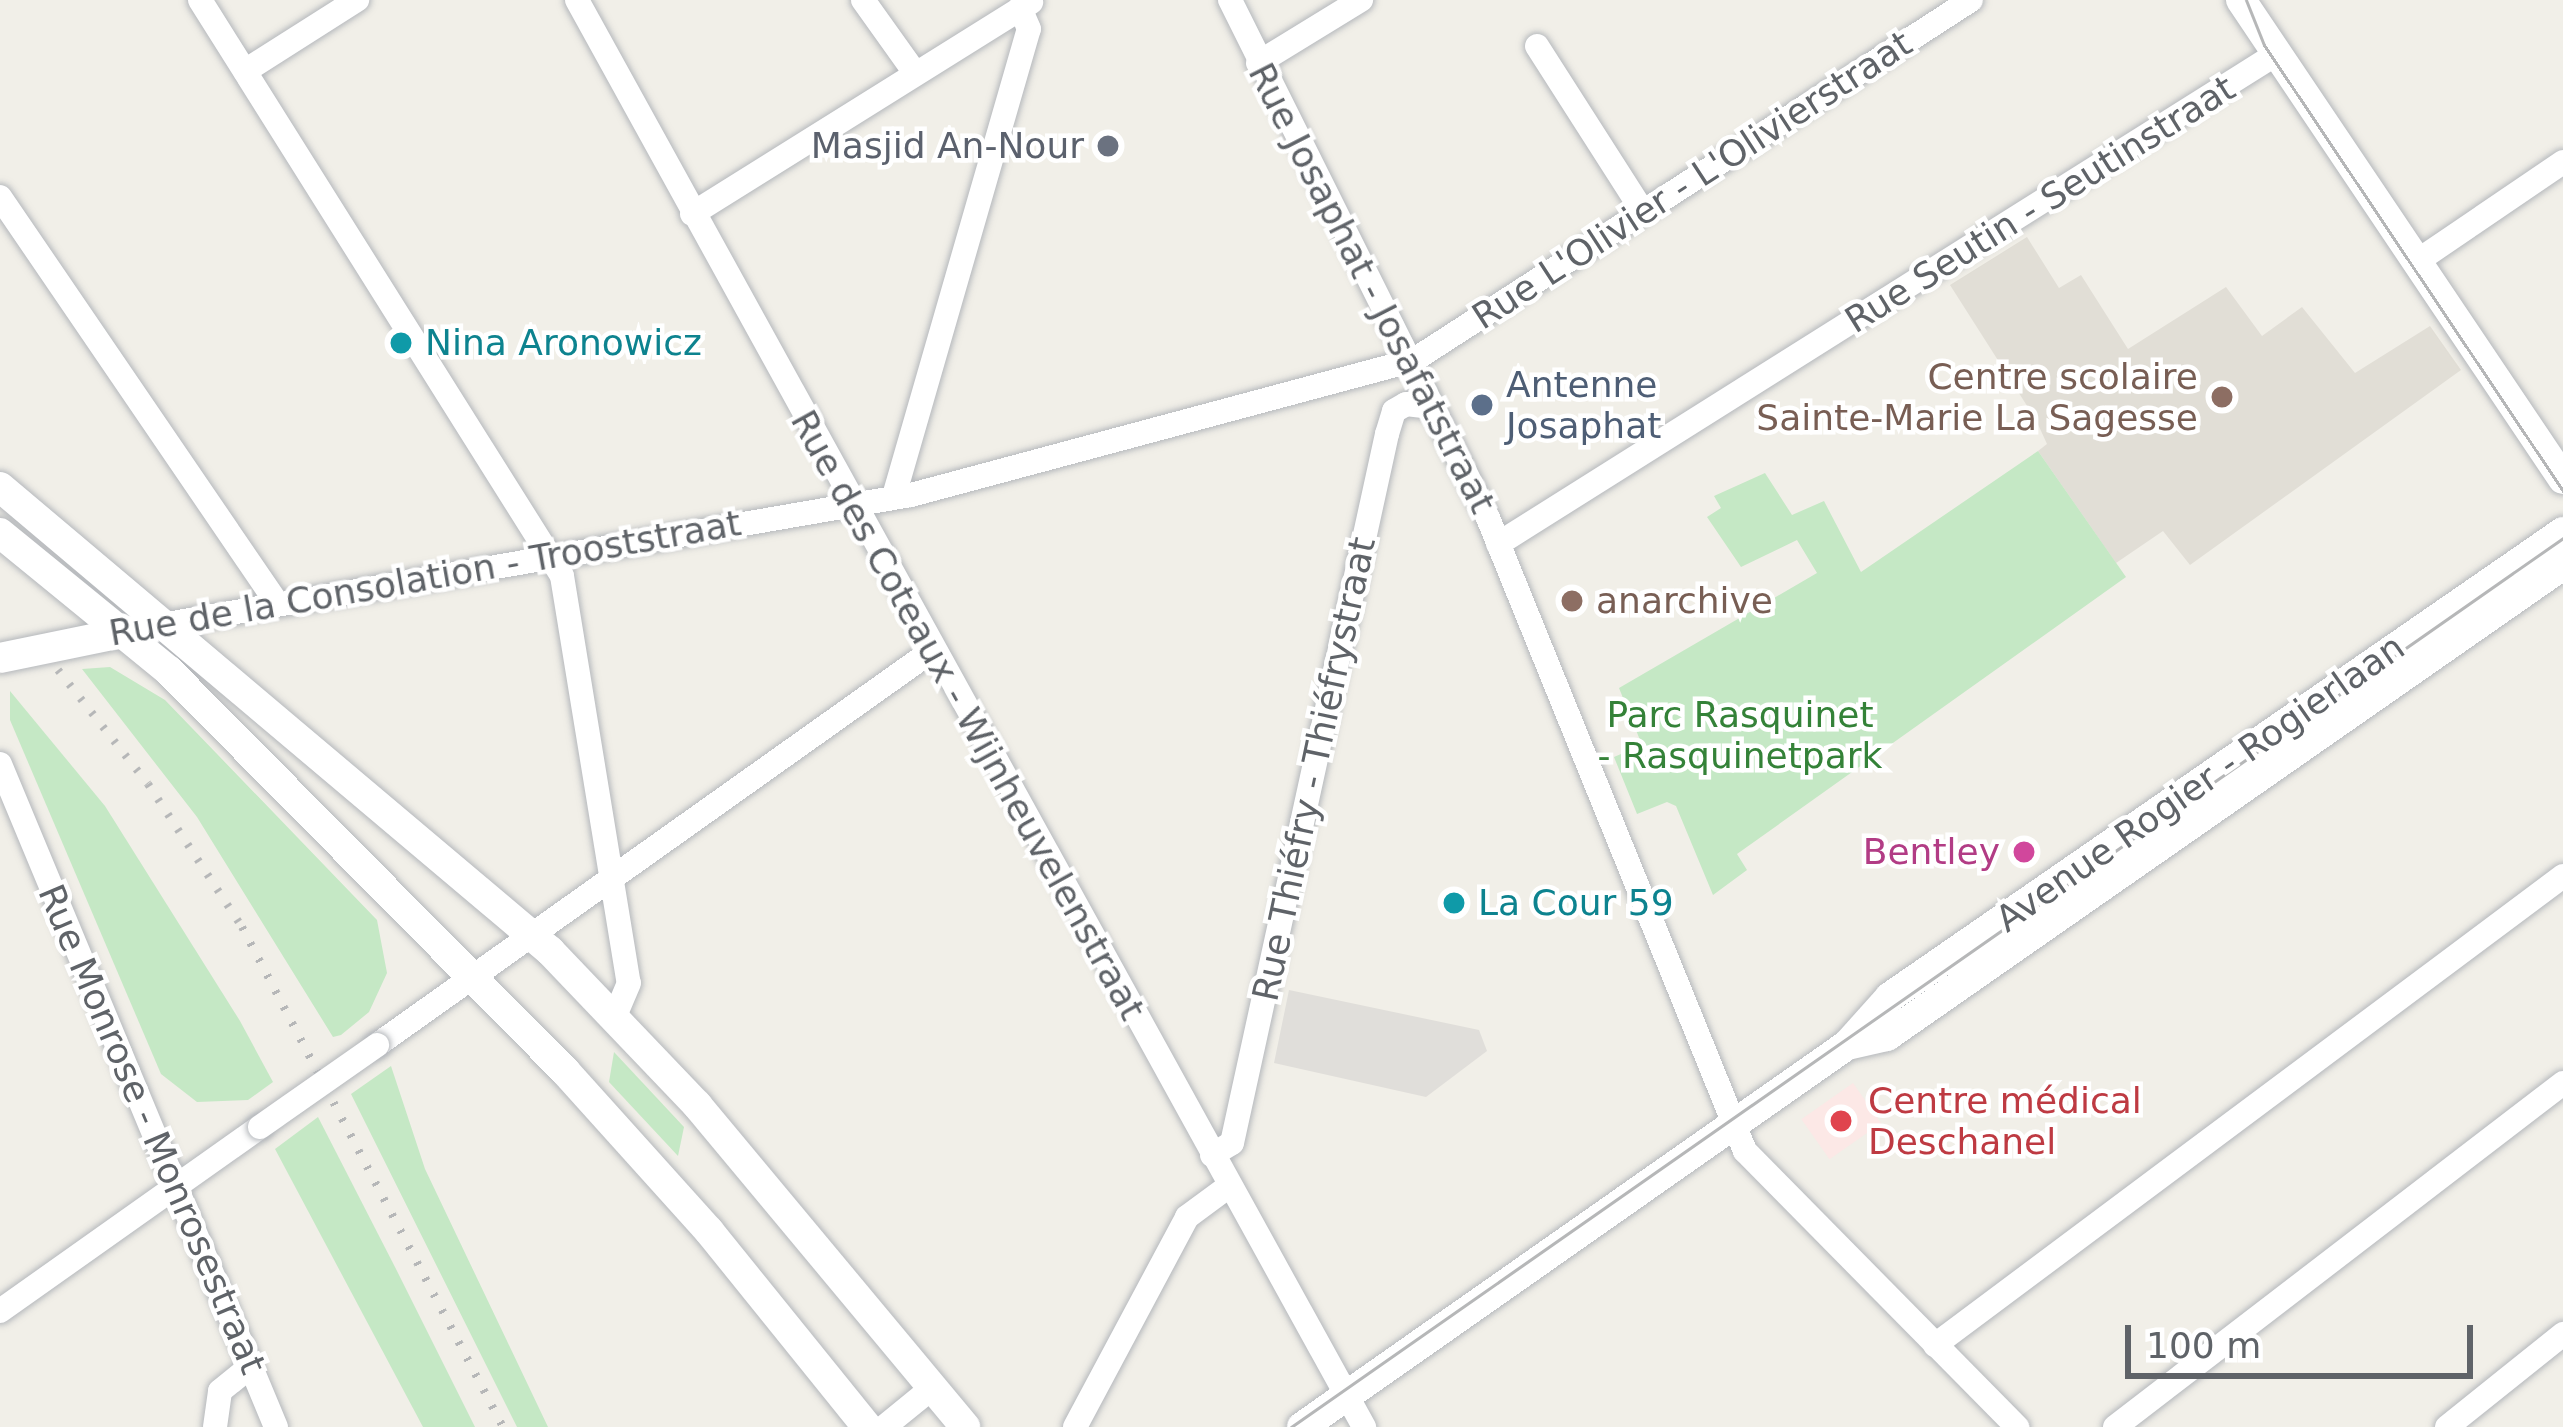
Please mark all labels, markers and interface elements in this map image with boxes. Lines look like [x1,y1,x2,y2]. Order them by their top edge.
street label: Rue L'Olivier - L'Olivierstraat [1464,22,1920,338]
street label: Rue Josaphat - Josafatstraat [1239,56,1505,520]
street label: Rue Seutin - Seutinstraat [1837,66,2243,342]
place label: Masjid An-Nour [811,124,1084,168]
marker: Masjid An-Nour [1095,133,1121,159]
place label: Nina Aronowicz [425,321,702,365]
marker: Nina Aronowicz [388,330,414,356]
place label: Centre scolaire Sainte-Marie La Sagesse [1756,354,2198,439]
place label: Antenne Josaphat [1506,362,1661,447]
marker: Centre scolaire Sainte-Marie La Sagesse [2209,384,2235,410]
marker: Antenne Josaphat [1469,392,1495,418]
street label: Rue des Coteaux - Wijnheuvelenstraat [782,403,1154,1027]
street label: Rue de la Consolation - Trooststraat [106,501,744,655]
street label: Rue Thiéfry - Thiéfrystraat [1244,533,1384,1005]
place label: anarchive [1596,579,1773,623]
marker: anarchive [1559,588,1585,614]
street label: Avenue Rogier - Rogierlaan [1988,625,2412,941]
park label: Parc Rasquinet - Rasquinetpark [1598,692,1882,777]
place label: Bentley [1863,830,2000,874]
marker: Bentley [2011,839,2037,865]
street label: Rue Monrose - Monrosestraat [29,878,275,1380]
place label: La Cour 59 [1478,881,1674,925]
marker: La Cour 59 [1441,890,1467,916]
place label: Centre médical Deschanel [1868,1078,2142,1163]
marker: Centre médical Deschanel [1825,1105,1857,1137]
scale bar [2131,1301,2479,1375]
text: 100 m [2146,1325,2261,1366]

